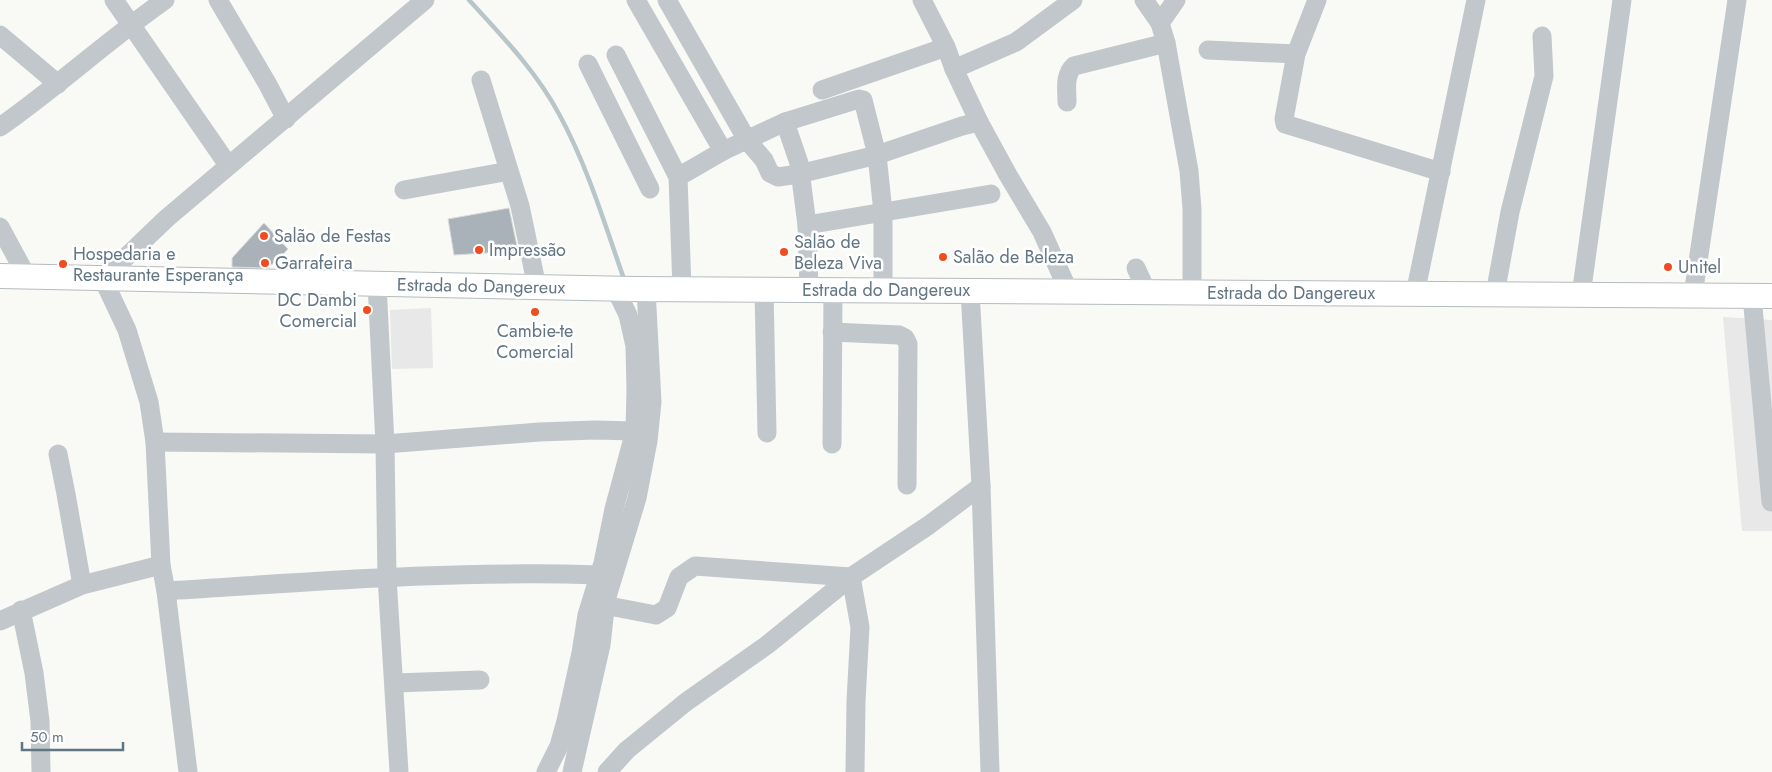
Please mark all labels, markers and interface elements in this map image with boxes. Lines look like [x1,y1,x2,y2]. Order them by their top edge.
place label: Salão de Festas [274,223,391,249]
place label: Salão de Beleza Viva [794,229,882,276]
marker: Salão de Festas [258,230,270,242]
place label: Impressão [489,237,566,263]
place label: Hospedaria e Restaurante Esperança [73,241,244,288]
marker: Impressão [473,244,485,256]
place label: Salão de Beleza [953,244,1074,270]
marker: Salão de Beleza Viva [778,246,790,258]
place label: Garrafeira [275,250,353,276]
marker: Salão de Beleza [937,251,949,263]
place label: Unitel [1678,254,1721,280]
marker: Garrafeira [259,257,271,269]
marker: Hospedaria e Restaurante Esperança [57,258,69,270]
marker: Unitel [1662,261,1674,273]
street label: Estrada do Dangereux [397,272,566,300]
street label: Estrada do Dangereux [802,277,971,303]
street label: Estrada do Dangereux [1207,280,1376,306]
place label: DC Dambi Comercial [277,287,357,334]
marker: DC Dambi Comercial [361,304,373,316]
marker: Cambie-te Comercial [529,306,541,318]
place label: Cambie-te Comercial [496,318,574,365]
scale bar [22,720,124,752]
text: 50 m [30,726,64,748]

